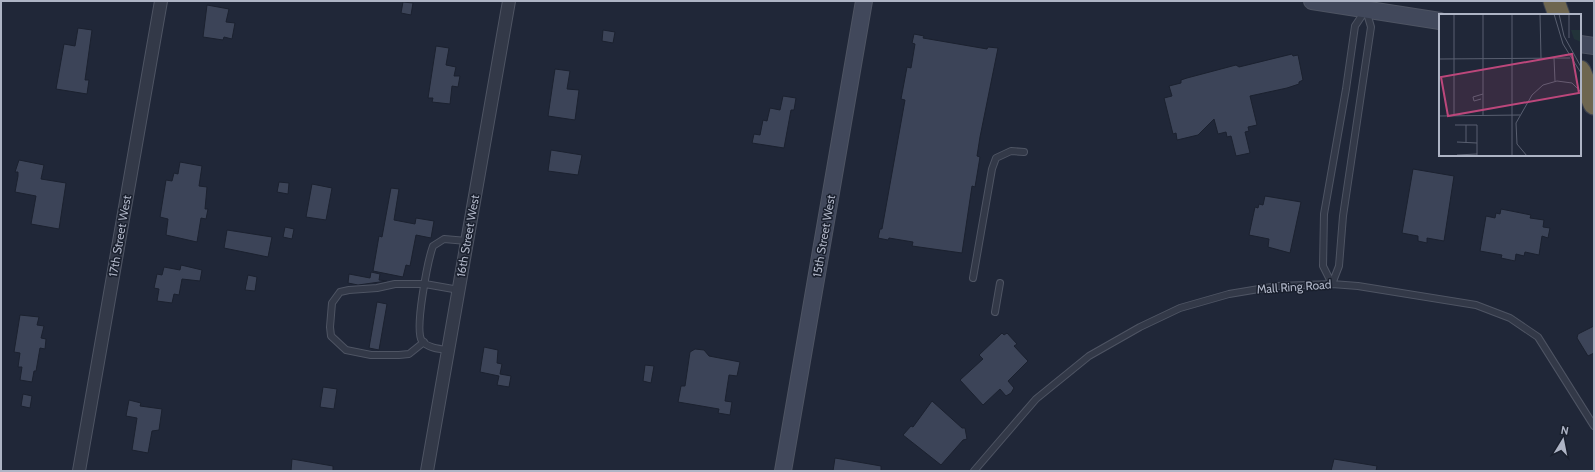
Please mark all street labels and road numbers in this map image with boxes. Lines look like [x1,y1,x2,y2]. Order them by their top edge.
street label: 16th Street West [453,193,482,278]
street label: 17th Street West [105,194,134,278]
street label: 15th Street West [809,194,838,278]
street label: Mall Ring Road [1256,276,1332,297]

